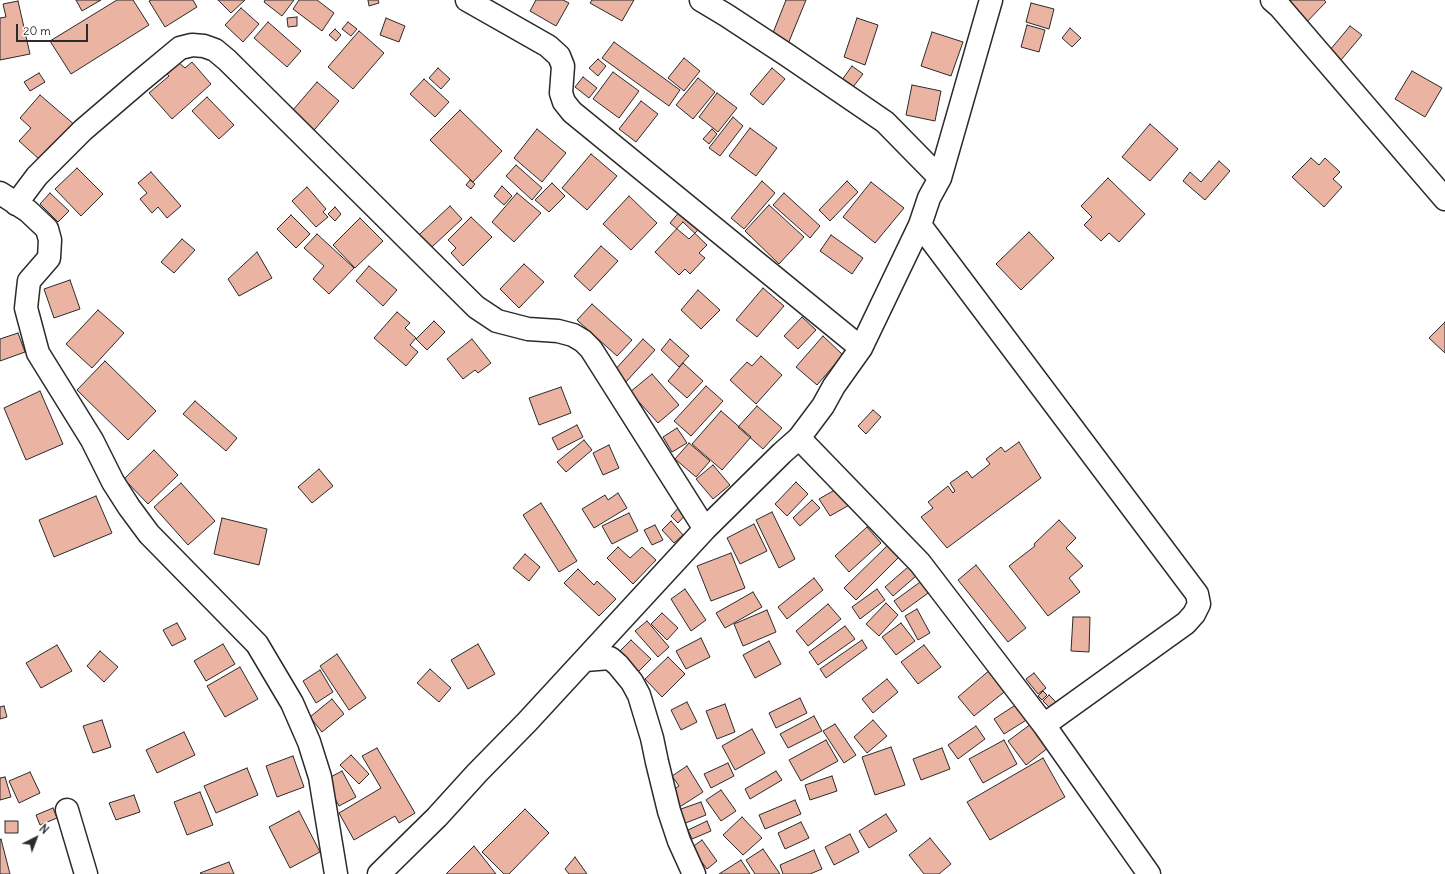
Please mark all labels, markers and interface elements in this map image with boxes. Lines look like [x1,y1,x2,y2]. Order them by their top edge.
scale bar [18,16,90,42]
text: 20 m [23,23,51,38]
north arrow [16,818,56,858]
text: N [37,821,52,837]

